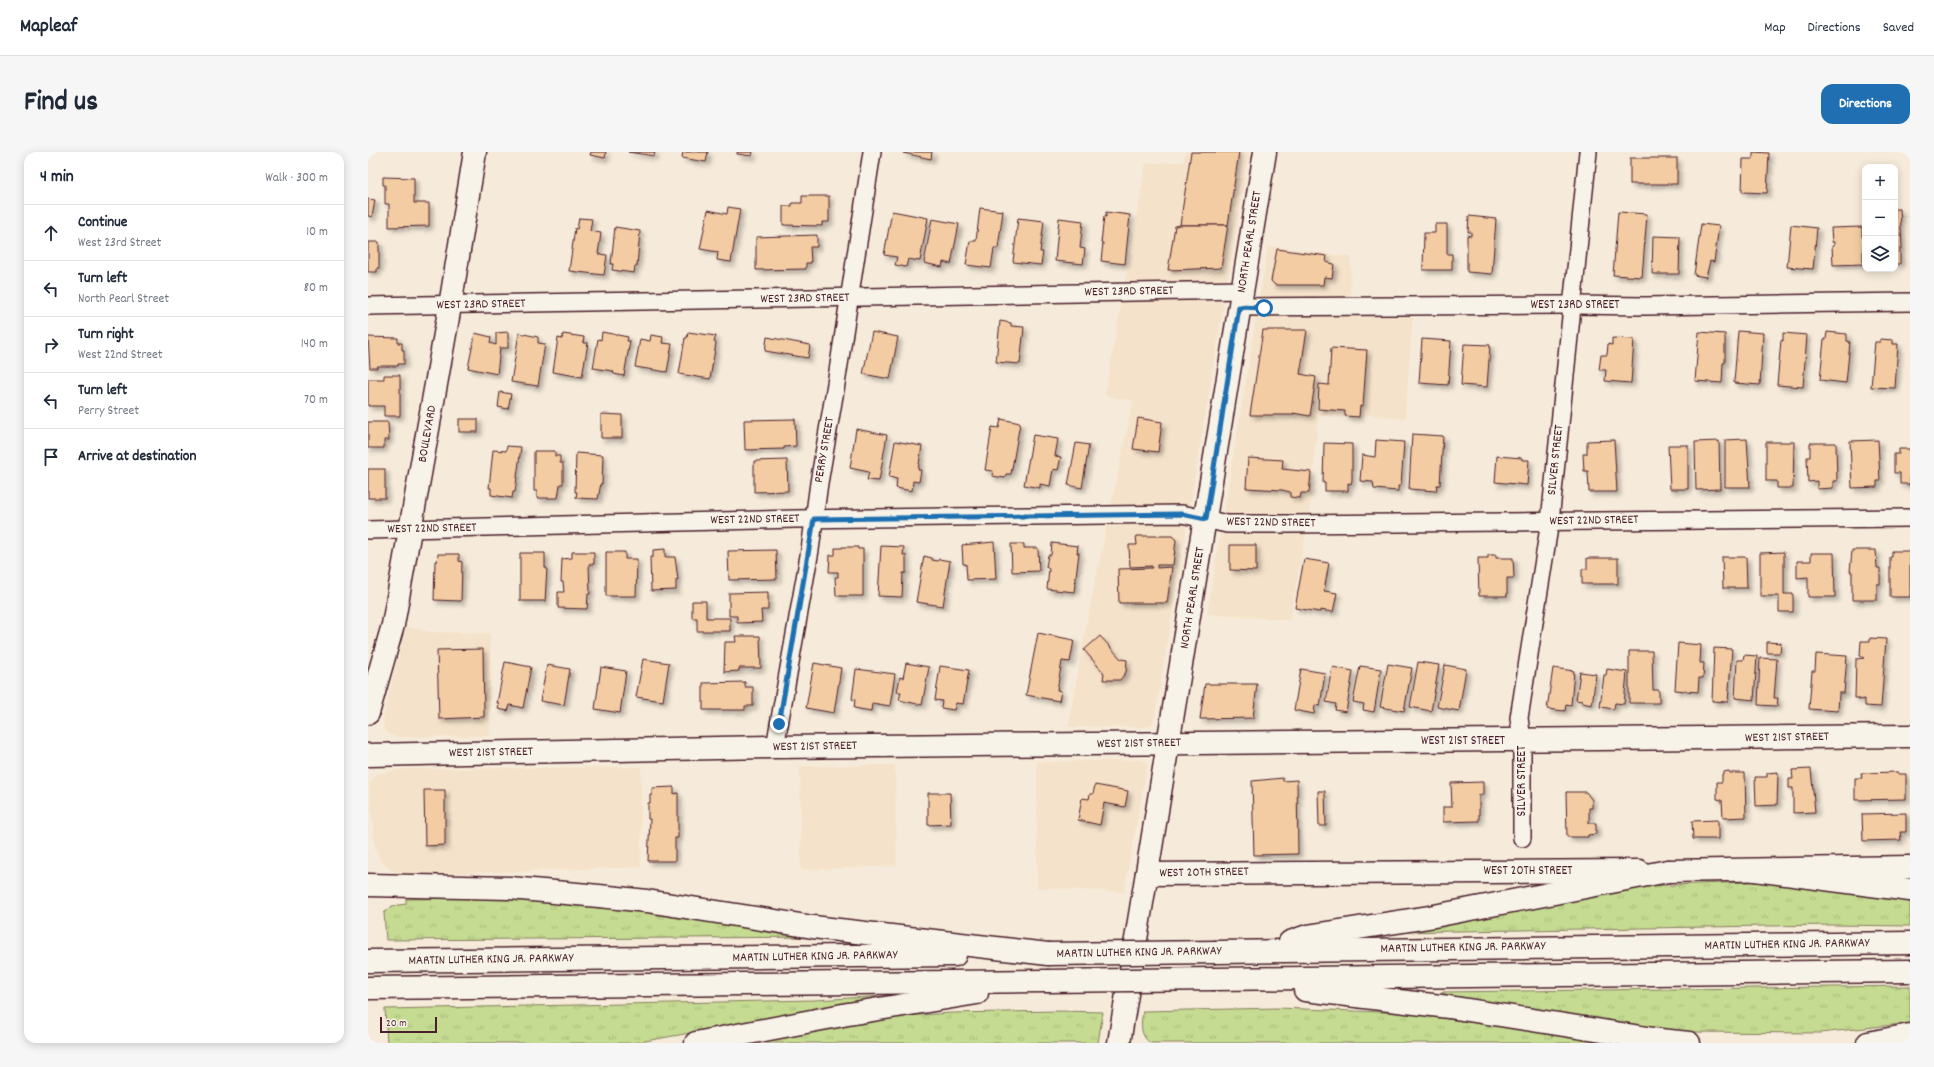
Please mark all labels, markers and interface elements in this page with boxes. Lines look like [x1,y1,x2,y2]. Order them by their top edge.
text: Mapleaf [20,14,77,41]
text: Map [1764,18,1786,38]
text: Directions [1808,18,1861,38]
text: Saved [1883,18,1914,38]
text: Find us [24,84,98,124]
button: Directions [1821,84,1910,124]
map controls [1862,164,1898,272]
button: + [1862,164,1898,200]
text: 4 min [40,166,74,190]
text: Walk · 300 m [265,169,328,188]
street label: NORTH PEARL STREET [1233,190,1267,294]
button: − [1862,200,1898,236]
text: Continue [78,212,127,234]
icon: ahead [40,222,62,244]
text: 10 m [306,223,328,242]
text: West 23rd Street [78,234,161,253]
button: layers [1862,236,1898,272]
text: Turn left [78,268,127,290]
icon: left [40,278,62,300]
text: 80 m [304,279,328,298]
street label: WEST 23RD STREET [1084,282,1174,302]
street label: WEST 23RD STREET [760,289,850,309]
text: North Pearl Street [78,290,169,309]
street label: WEST 23RD STREET [436,295,526,315]
street label: WEST 23RD STREET [1530,296,1620,315]
route start [1255,299,1273,317]
text: Turn right [78,324,134,346]
icon: right [40,334,62,356]
text: 140 m [301,335,328,354]
text: West 22nd Street [78,346,162,365]
text: Turn left [78,380,127,402]
icon: left [40,390,62,412]
text: 70 m [304,391,328,410]
text: Perry Street [78,402,139,421]
street label: BOULEVARD [414,404,442,464]
street label: PERRY STREET [810,416,840,484]
street label: SILVER STREET [1543,424,1569,496]
icon: arrive [40,446,62,468]
text: Arrive at destination [78,446,196,468]
street label: WEST 22ND STREET [710,510,800,530]
street label: WEST 22ND STREET [1549,511,1639,531]
street label: WEST 22ND STREET [1226,513,1316,533]
street label: WEST 22ND STREET [387,519,477,539]
street label: NORTH PEARL STREET [1176,546,1210,650]
route end [770,715,788,733]
street label: WEST 21ST STREET [1745,728,1829,748]
street label: WEST 21ST STREET [1421,732,1505,751]
street label: WEST 21ST STREET [1097,734,1181,754]
street label: WEST 21ST STREET [773,737,857,757]
street label: WEST 21ST STREET [449,743,533,763]
street label: SILVER STREET [1513,746,1532,816]
street label: WEST 20TH STREET [1483,862,1573,881]
street label: WEST 20TH STREET [1159,863,1249,883]
street label: MARTIN LUTHER KING JR. PARKWAY [1704,934,1871,956]
street label: MARTIN LUTHER KING JR. PARKWAY [1380,937,1547,959]
street label: MARTIN LUTHER KING JR. PARKWAY [1056,942,1223,964]
street label: MARTIN LUTHER KING JR. PARKWAY [732,946,899,968]
street label: MARTIN LUTHER KING JR. PARKWAY [408,949,575,971]
scale bar [380,1015,437,1034]
text: 20 m [386,1016,407,1032]

